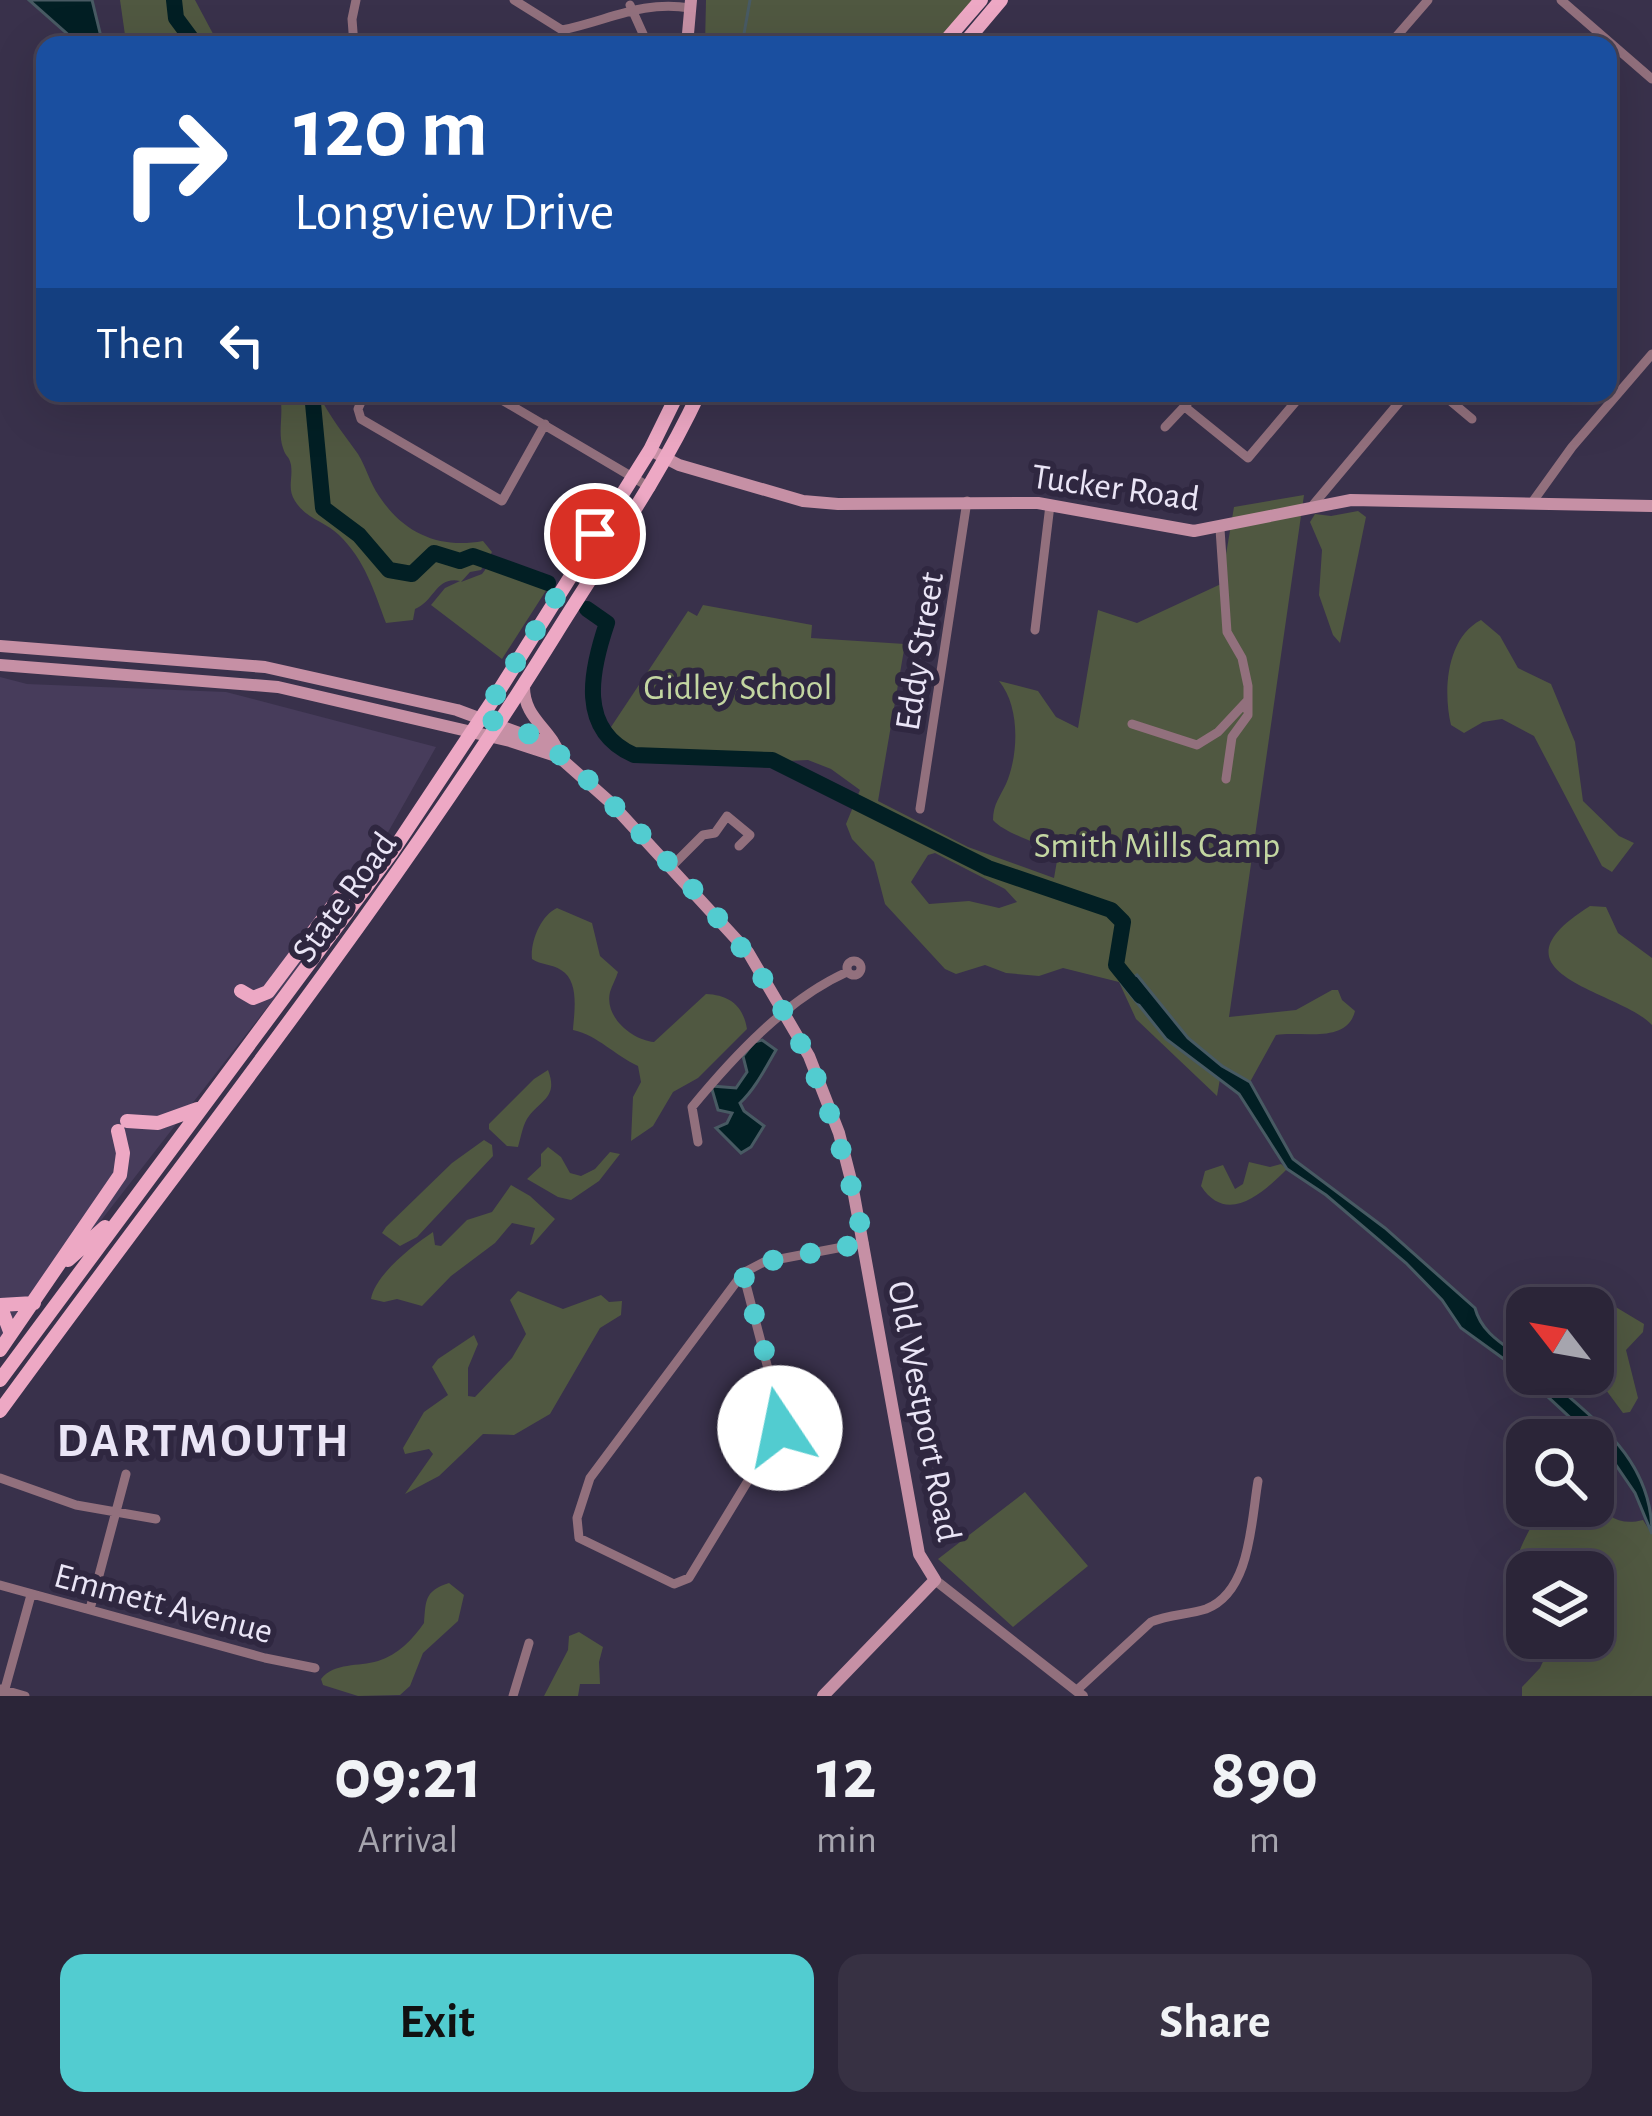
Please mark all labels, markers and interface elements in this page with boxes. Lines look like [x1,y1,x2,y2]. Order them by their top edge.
icon: right [96,84,252,240]
text: 120 m [294,88,488,172]
text: Longview Drive [294,186,614,240]
icon: left [209,312,275,378]
text: Then [96,322,185,367]
street label: Tucker Road [1030,458,1202,518]
pin [544,483,646,585]
icon: arrive [562,501,628,567]
street label: Eddy Street [890,569,950,733]
park label: Gidley School [644,670,832,706]
street label: State Road [286,826,403,969]
park label: Smith Mills Camp [1034,828,1280,864]
street label: Old Westport Road [881,1278,967,1545]
north arrow [1506,1287,1614,1395]
map controls [1506,1287,1614,1659]
position arrow [717,1365,843,1491]
district label: DARTMOUTH [57,1418,351,1466]
button: search [1506,1419,1614,1527]
button: layers [1506,1551,1614,1659]
street label: Emmett Avenue [50,1557,277,1650]
text: 09:21 [334,1739,482,1811]
text: 12 [816,1739,876,1811]
text: 890 [1210,1739,1318,1811]
text: Arrival [358,1821,458,1860]
text: min [816,1821,877,1860]
text: m [1249,1821,1280,1860]
button: Exit [60,1954,814,2092]
button: Share [838,1954,1592,2092]

